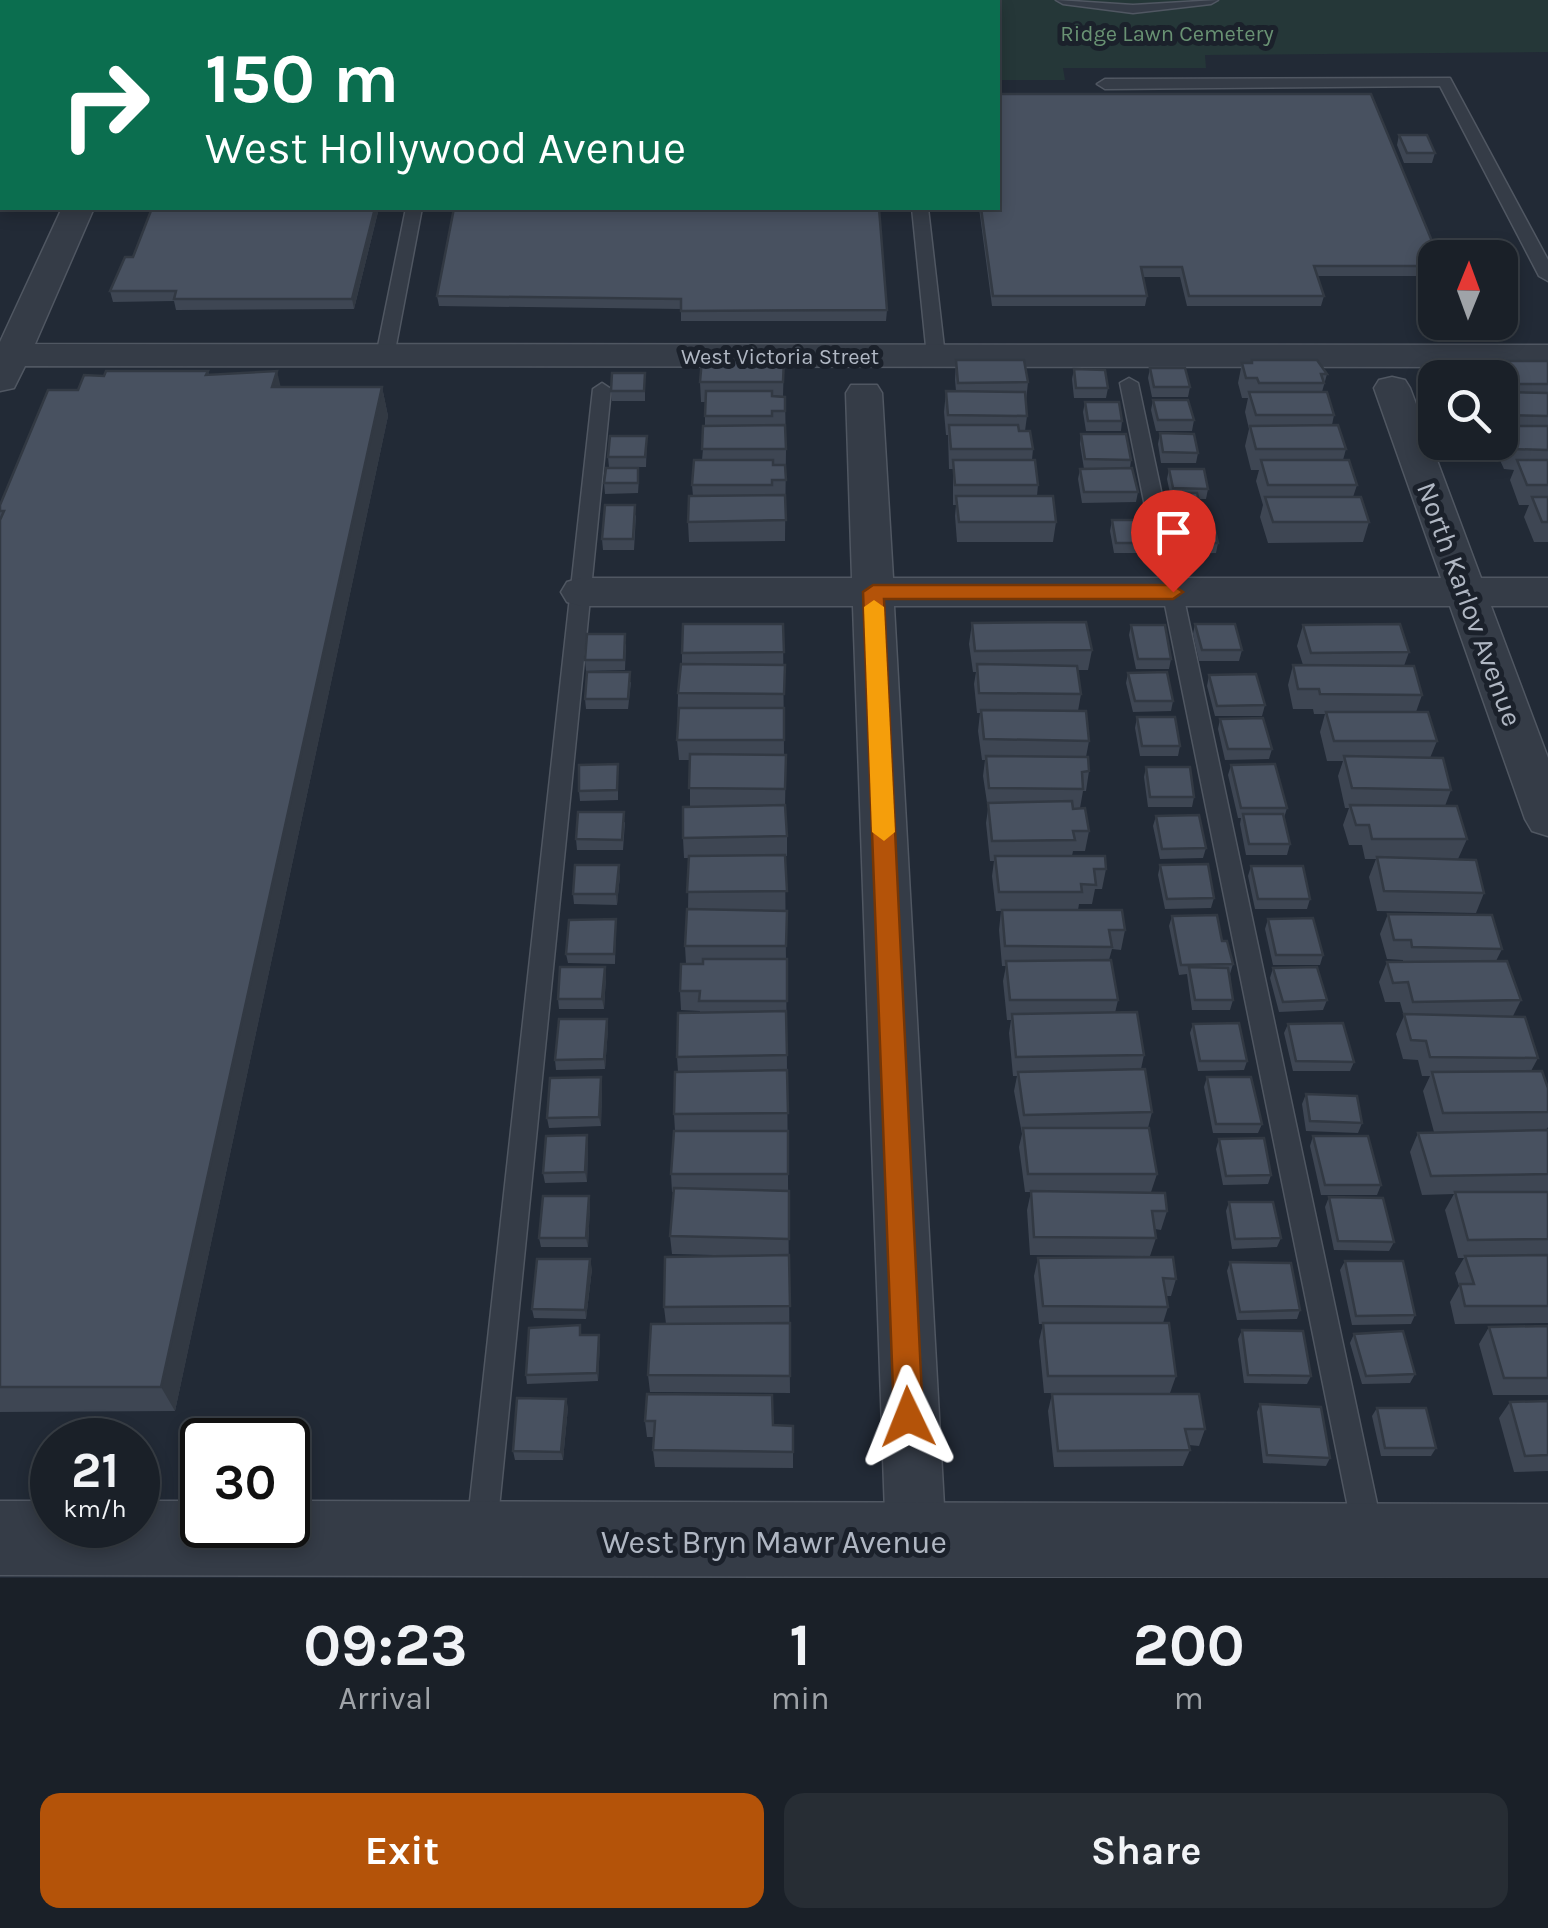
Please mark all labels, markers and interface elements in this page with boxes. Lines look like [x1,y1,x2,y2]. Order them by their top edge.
park label: Ridge Lawn Cemetery [1060,21,1274,47]
text: 150 m [205,38,399,120]
icon: right [40,40,170,170]
text: West Hollywood Avenue [205,122,686,174]
north arrow [1418,240,1518,340]
map controls [1418,240,1518,460]
street label: West Victoria Street [681,344,879,370]
button: search [1418,360,1518,460]
street label: North Karlov Avenue [1410,478,1529,731]
pin [1131,490,1216,593]
icon: arrive [1146,505,1201,560]
position arrow [856,1365,960,1469]
speed limit sign: 30 [180,1418,310,1548]
text: 21 [71,1441,119,1500]
text: km/h [63,1494,127,1523]
street label: West Bryn Mawr Avenue [601,1524,947,1561]
text: 09:23 [303,1610,468,1680]
text: 1 [789,1610,811,1680]
text: 200 [1133,1610,1245,1680]
text: Arrival [338,1680,432,1717]
text: min [771,1680,829,1717]
text: m [1174,1680,1204,1717]
button: Exit [40,1793,764,1908]
button: Share [784,1793,1508,1908]

